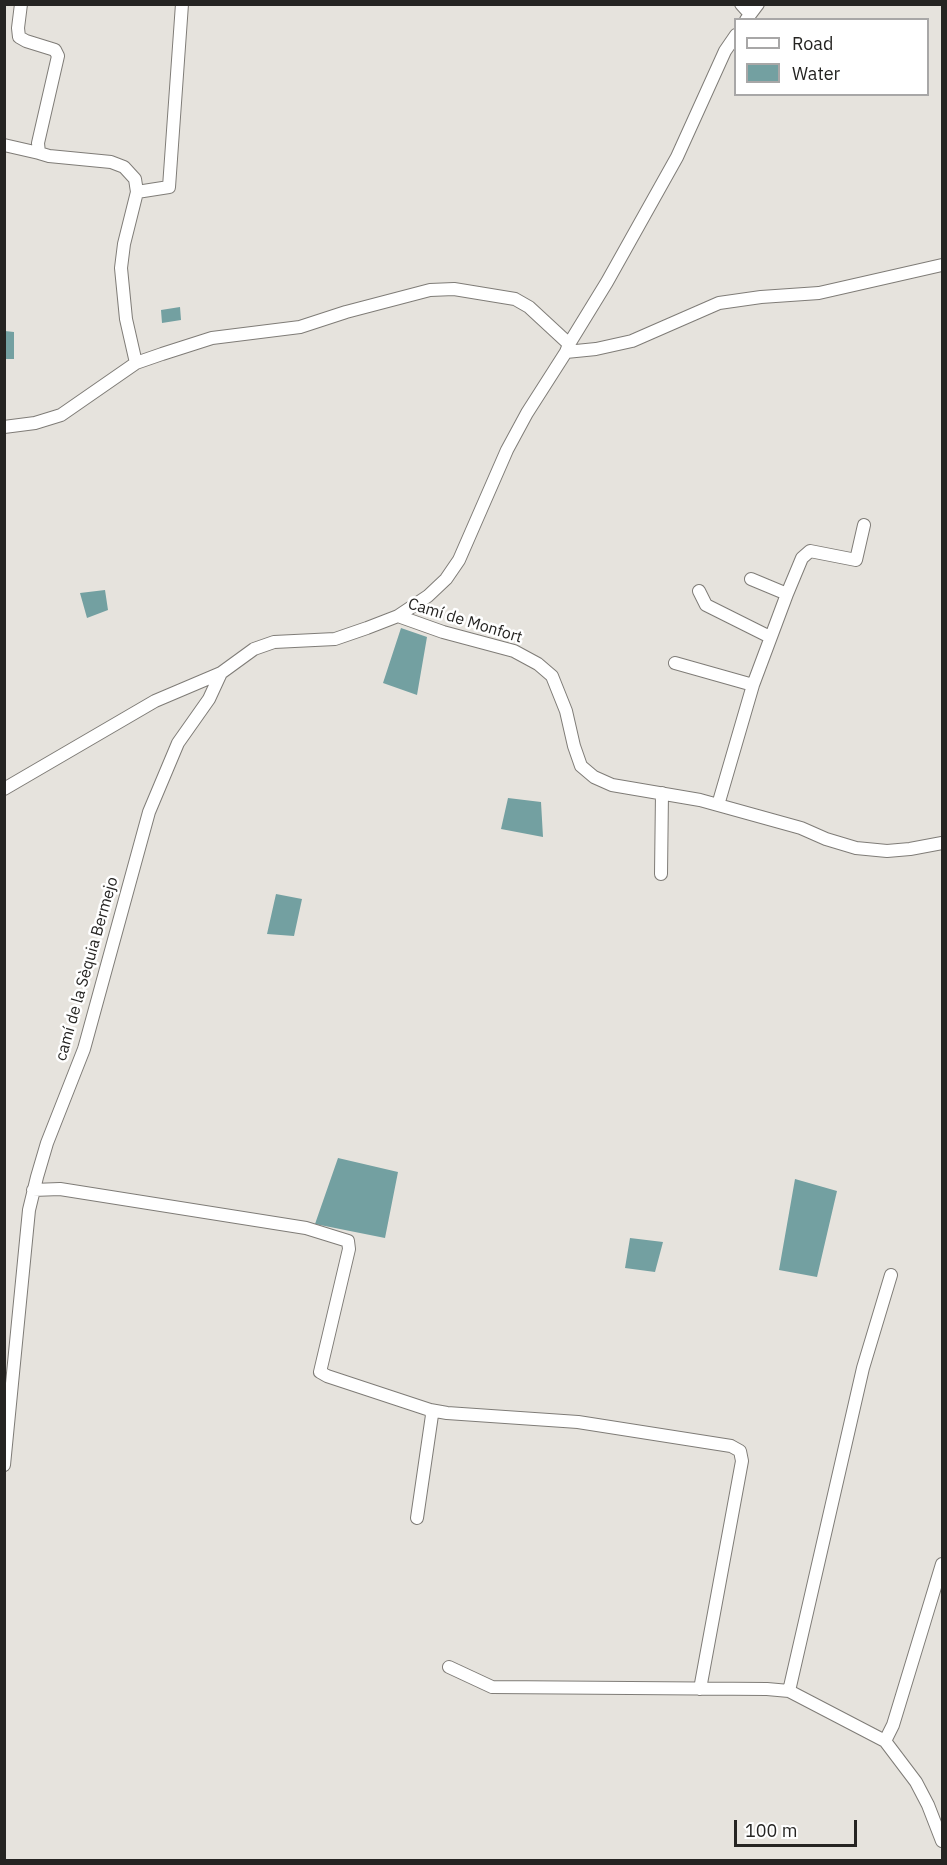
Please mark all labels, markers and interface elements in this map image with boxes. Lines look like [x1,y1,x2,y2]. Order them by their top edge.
legend [734,18,929,96]
text: Road [792,32,833,55]
text: Water [792,62,840,85]
street label: Camí de Monfort [405,594,525,648]
street label: camí de la Sèquia Bermejo [52,875,122,1063]
scale bar [737,1808,860,1846]
text: 100 m [745,1819,797,1842]

